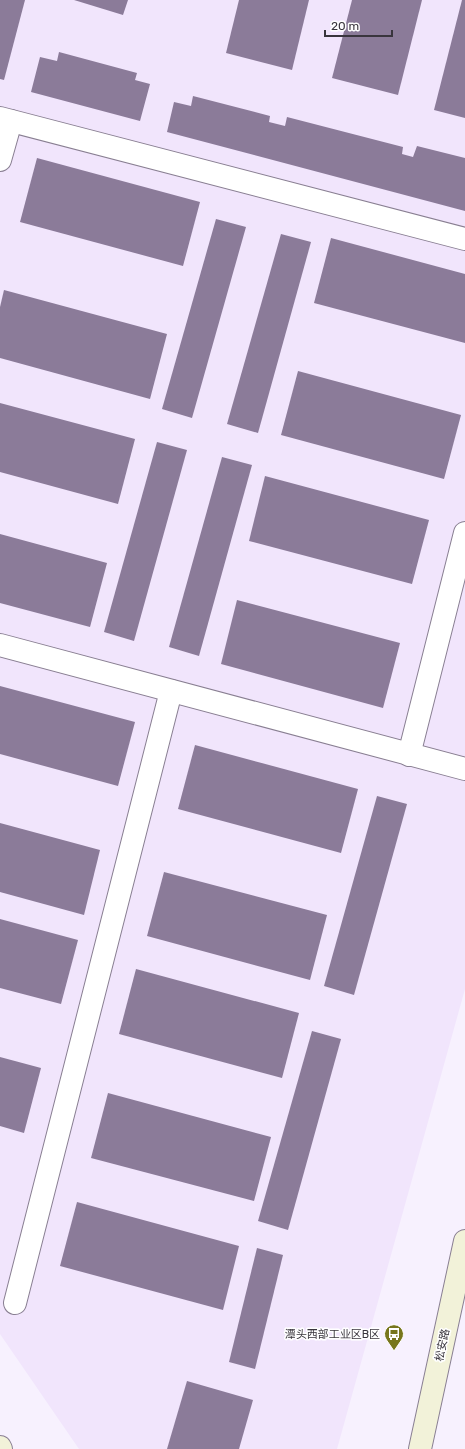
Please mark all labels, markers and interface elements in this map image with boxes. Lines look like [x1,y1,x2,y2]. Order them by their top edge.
scale bar [325,12,392,38]
text: 20 m [331,19,359,33]
bus stop icon: 潭头西部工业区B区 [383,1323,405,1351]
place label: 潭头西部工业区B区 [285,1328,380,1341]
street label: 松安路 [433,1328,452,1363]

